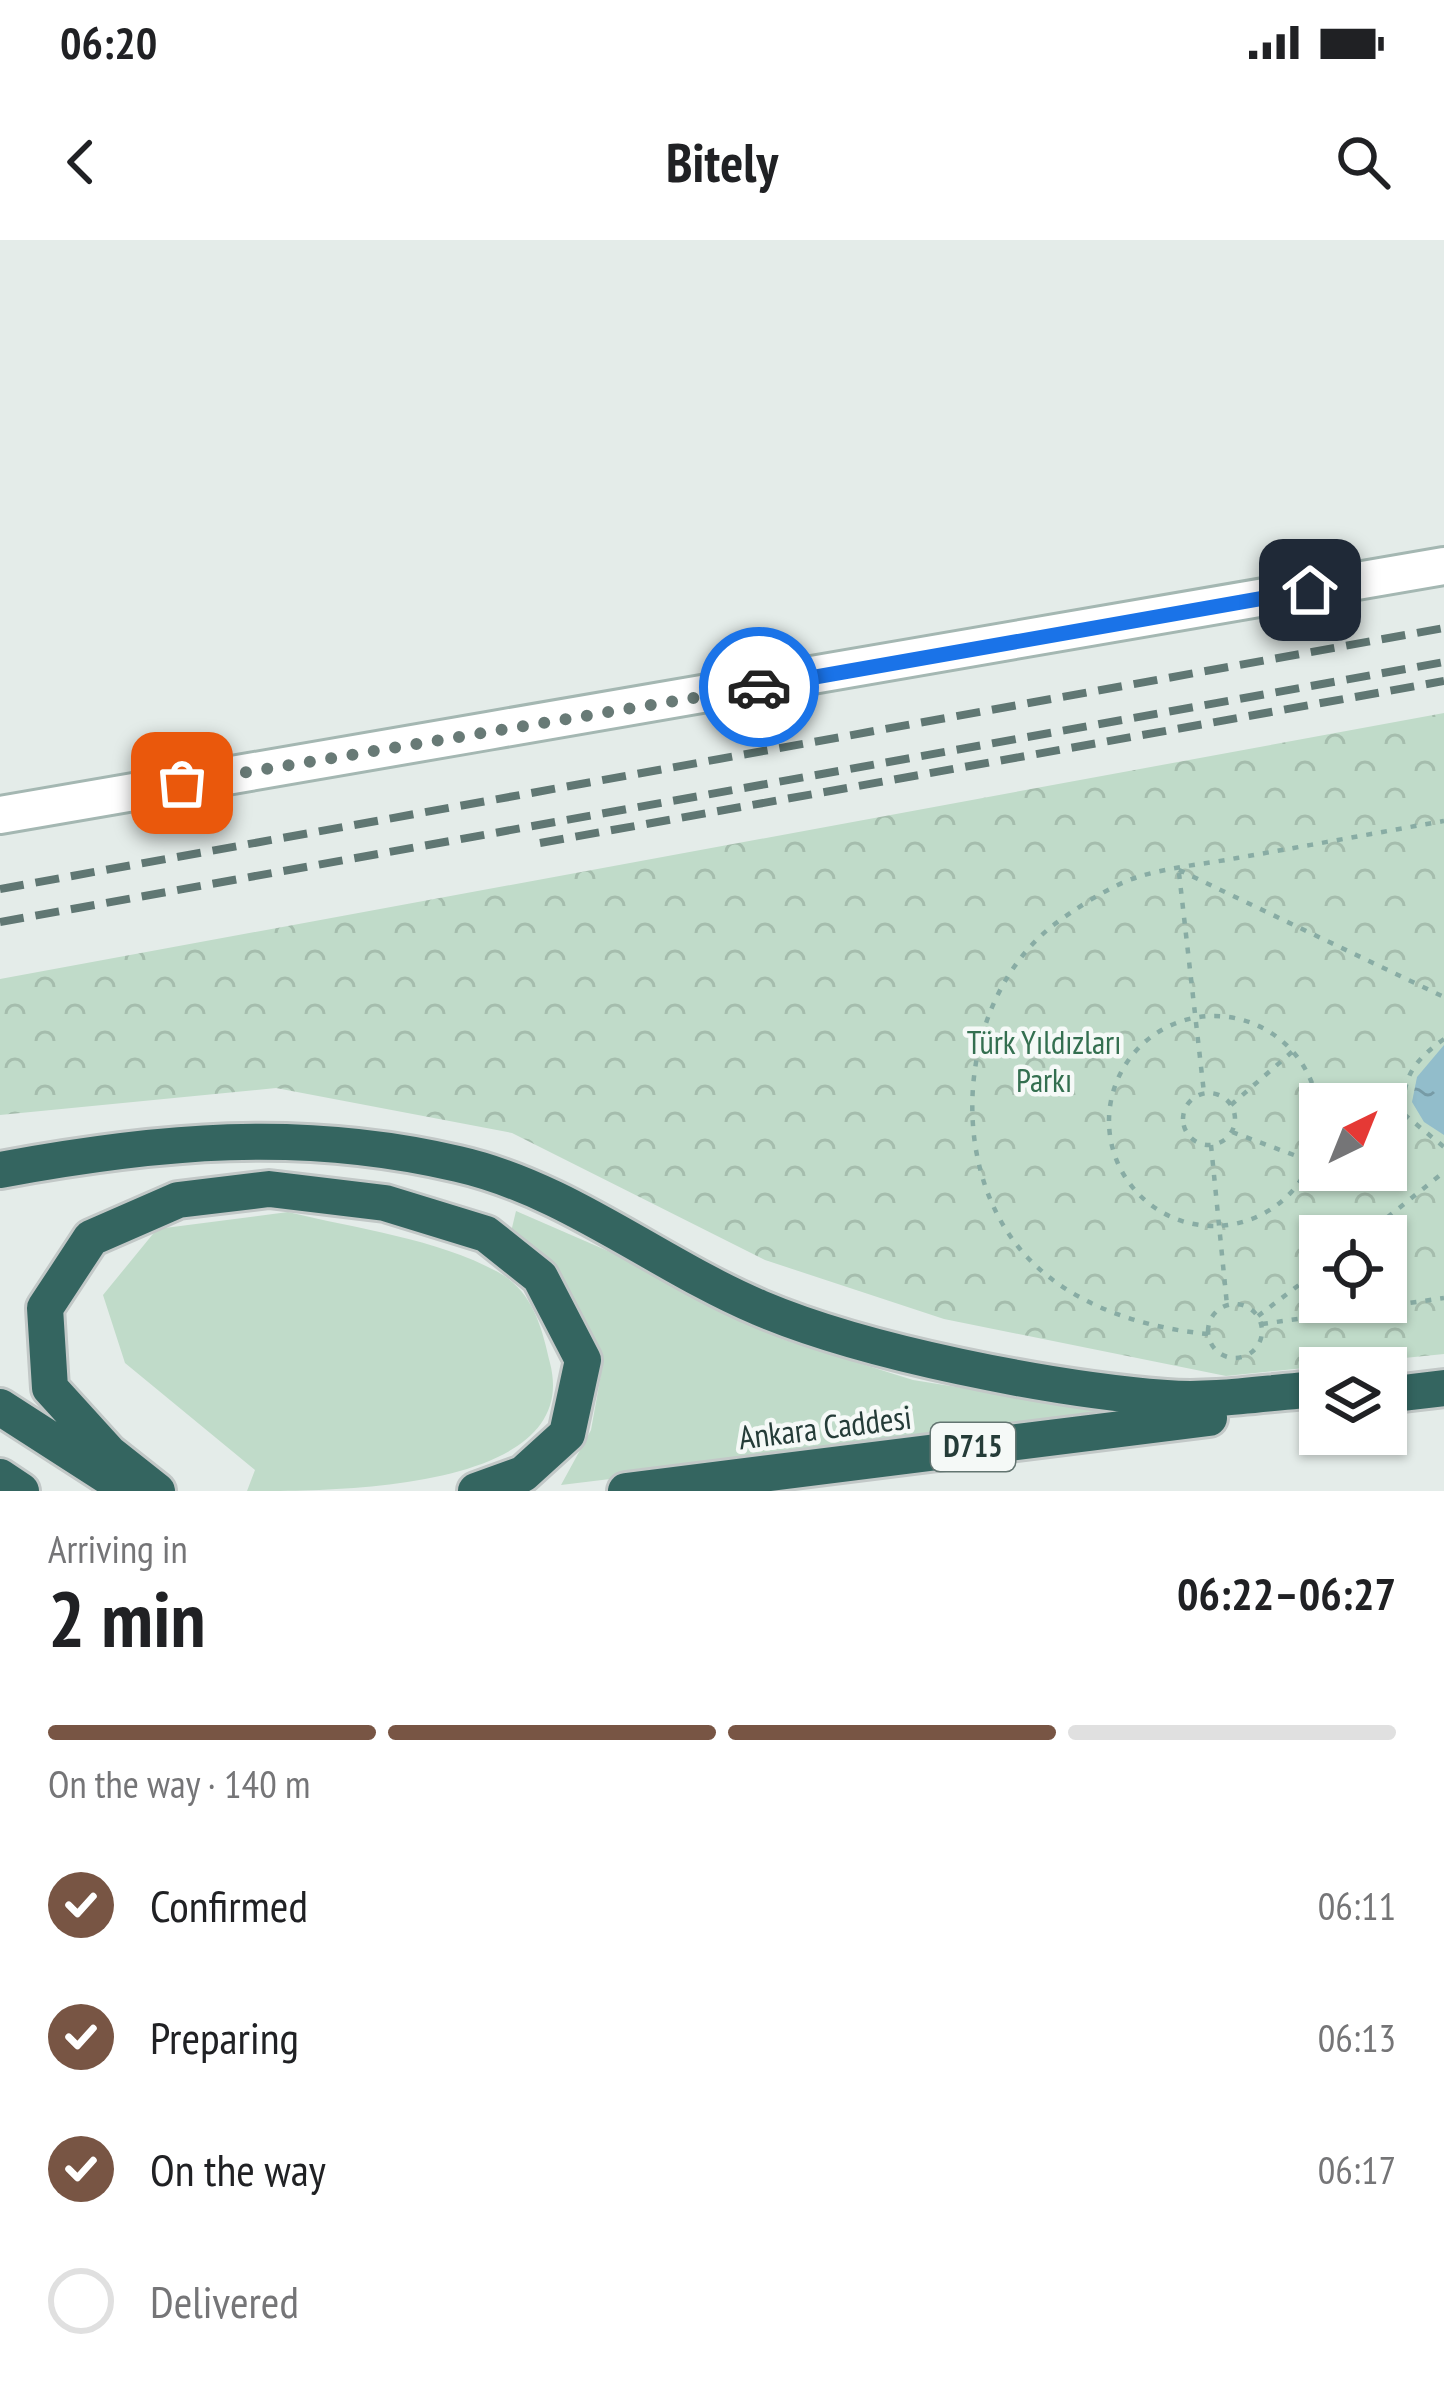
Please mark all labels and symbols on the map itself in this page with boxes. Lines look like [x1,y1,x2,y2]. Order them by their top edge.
pin [1259,539,1361,641]
courier [699,627,819,747]
pin [131,732,233,834]
park label: Türk Yıldızları Parkı [967,1020,1121,1101]
north arrow [1299,1083,1407,1191]
street label: Ankara Caddesi [736,1395,914,1458]
road number: D715 [931,1423,1015,1471]

